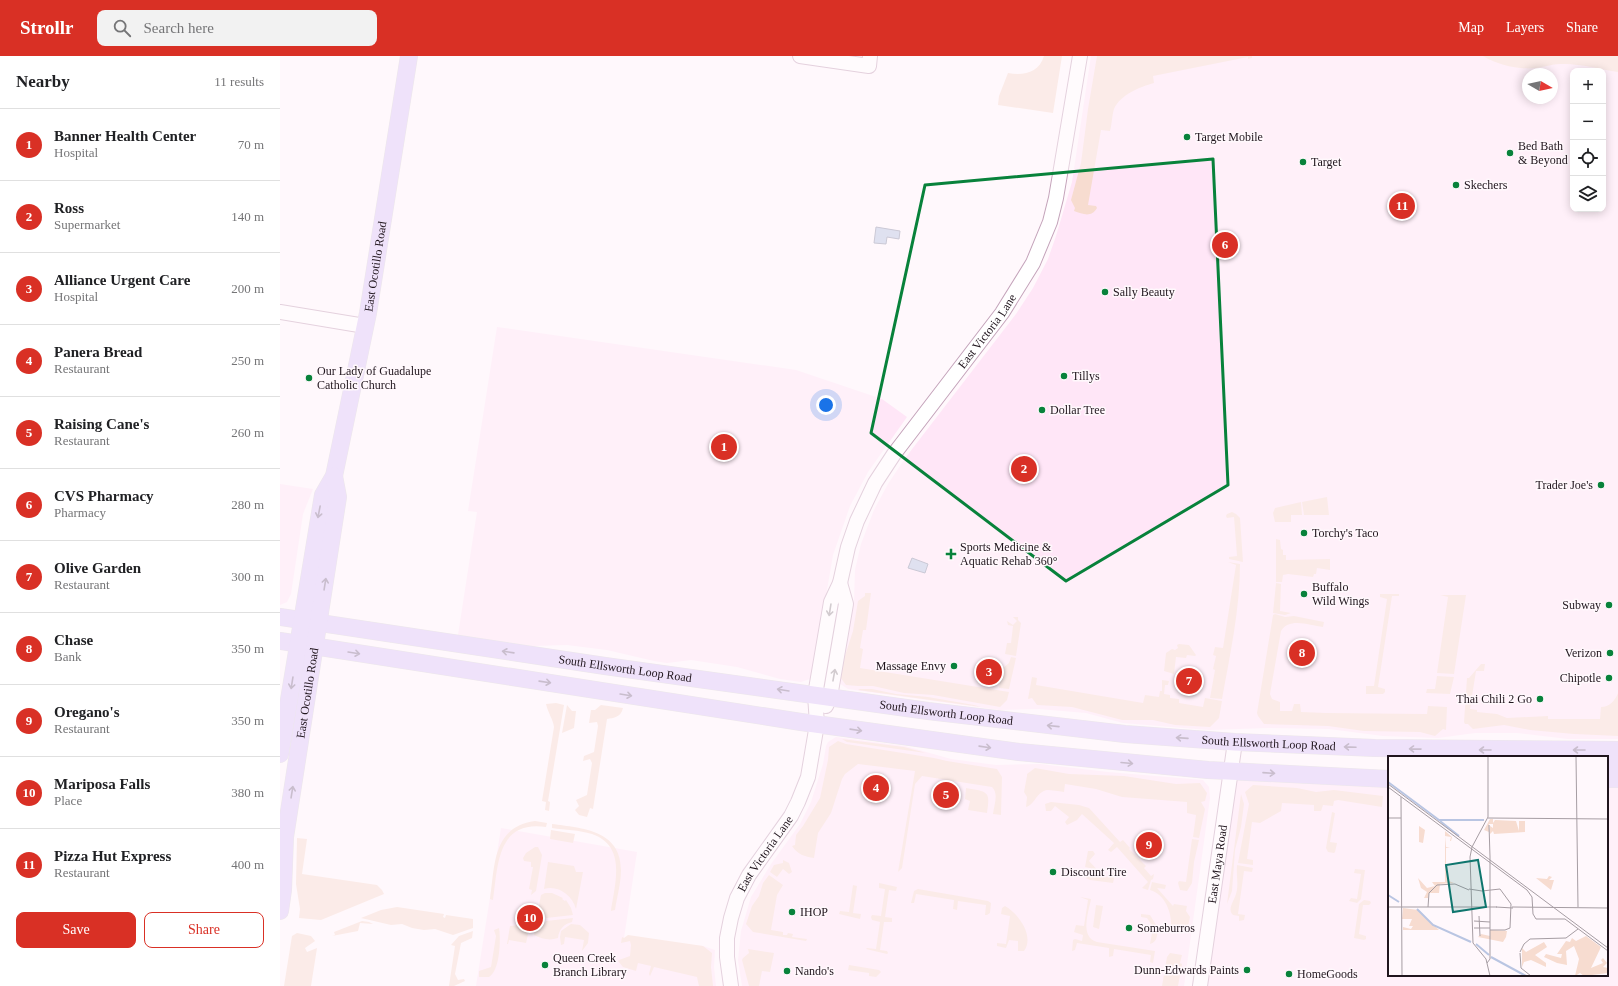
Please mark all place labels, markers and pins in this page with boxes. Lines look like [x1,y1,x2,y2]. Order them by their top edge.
place label: Target Mobile [1195,130,1263,144]
marker: Target Mobile [1182,132,1192,142]
place label: Bed Bath & Beyond [1518,139,1568,167]
marker: Bed Bath & Beyond [1505,148,1515,158]
place label: Target [1311,155,1342,169]
marker: Target [1298,157,1308,167]
place label: Skechers [1464,178,1508,192]
marker: Skechers [1451,180,1461,190]
pin: 11 [1389,191,1415,221]
pin: 6 [1212,230,1238,260]
place label: Sally Beauty [1113,285,1175,299]
marker: Sally Beauty [1100,287,1110,297]
place label: Our Lady of Guadalupe Catholic Church [317,364,431,392]
place label: Tillys [1072,369,1100,383]
marker: Tillys [1059,371,1069,381]
marker: Our Lady of Guadalupe Catholic Church [304,373,314,383]
place label: Dollar Tree [1050,403,1105,417]
marker: Dollar Tree [1037,405,1047,415]
pin: 1 [711,432,737,462]
pin: 2 [1011,454,1037,484]
place label: Trader Joe's [1536,478,1593,492]
marker: Trader Joe's [1596,480,1606,490]
place label: Torchy's Taco [1312,526,1379,540]
marker: Torchy's Taco [1299,528,1309,538]
place label: Sports Medicine & Aquatic Rehab 360° [960,540,1058,568]
marker: Sports Medicine & Aquatic Rehab 360° [945,548,957,560]
place label: Buffalo Wild Wings [1312,580,1369,608]
marker: Buffalo Wild Wings [1299,589,1309,599]
place label: Subway [1562,598,1601,612]
marker: Subway [1604,600,1614,610]
pin: 8 [1289,638,1315,668]
place label: Verizon [1565,646,1602,660]
marker: Verizon [1605,648,1615,658]
pin: 3 [976,657,1002,687]
place label: Massage Envy [876,659,946,673]
marker: Massage Envy [949,661,959,671]
pin: 7 [1176,666,1202,696]
place label: Chipotle [1560,671,1601,685]
marker: Chipotle [1604,673,1614,683]
place label: Thai Chili 2 Go [1456,692,1532,706]
marker: Thai Chili 2 Go [1535,694,1545,704]
pin: 4 [863,773,889,803]
pin: 5 [933,780,959,810]
pin: 9 [1136,830,1162,860]
place label: Discount Tire [1061,865,1127,879]
marker: Discount Tire [1048,867,1058,877]
pin: 10 [517,903,543,933]
place label: IHOP [800,905,828,919]
marker: IHOP [787,907,797,917]
place label: Someburros [1137,921,1195,935]
marker: Someburros [1124,923,1134,933]
place label: Queen Creek Branch Library [553,951,627,979]
marker: Queen Creek Branch Library [540,960,550,970]
place label: Dunn-Edwards Paints [1134,963,1239,977]
place label: Nando's [795,964,834,978]
marker: Dunn-Edwards Paints [1242,965,1252,975]
marker: Nando's [782,966,792,976]
place label: HomeGoods [1297,967,1358,981]
marker: HomeGoods [1284,969,1294,979]

